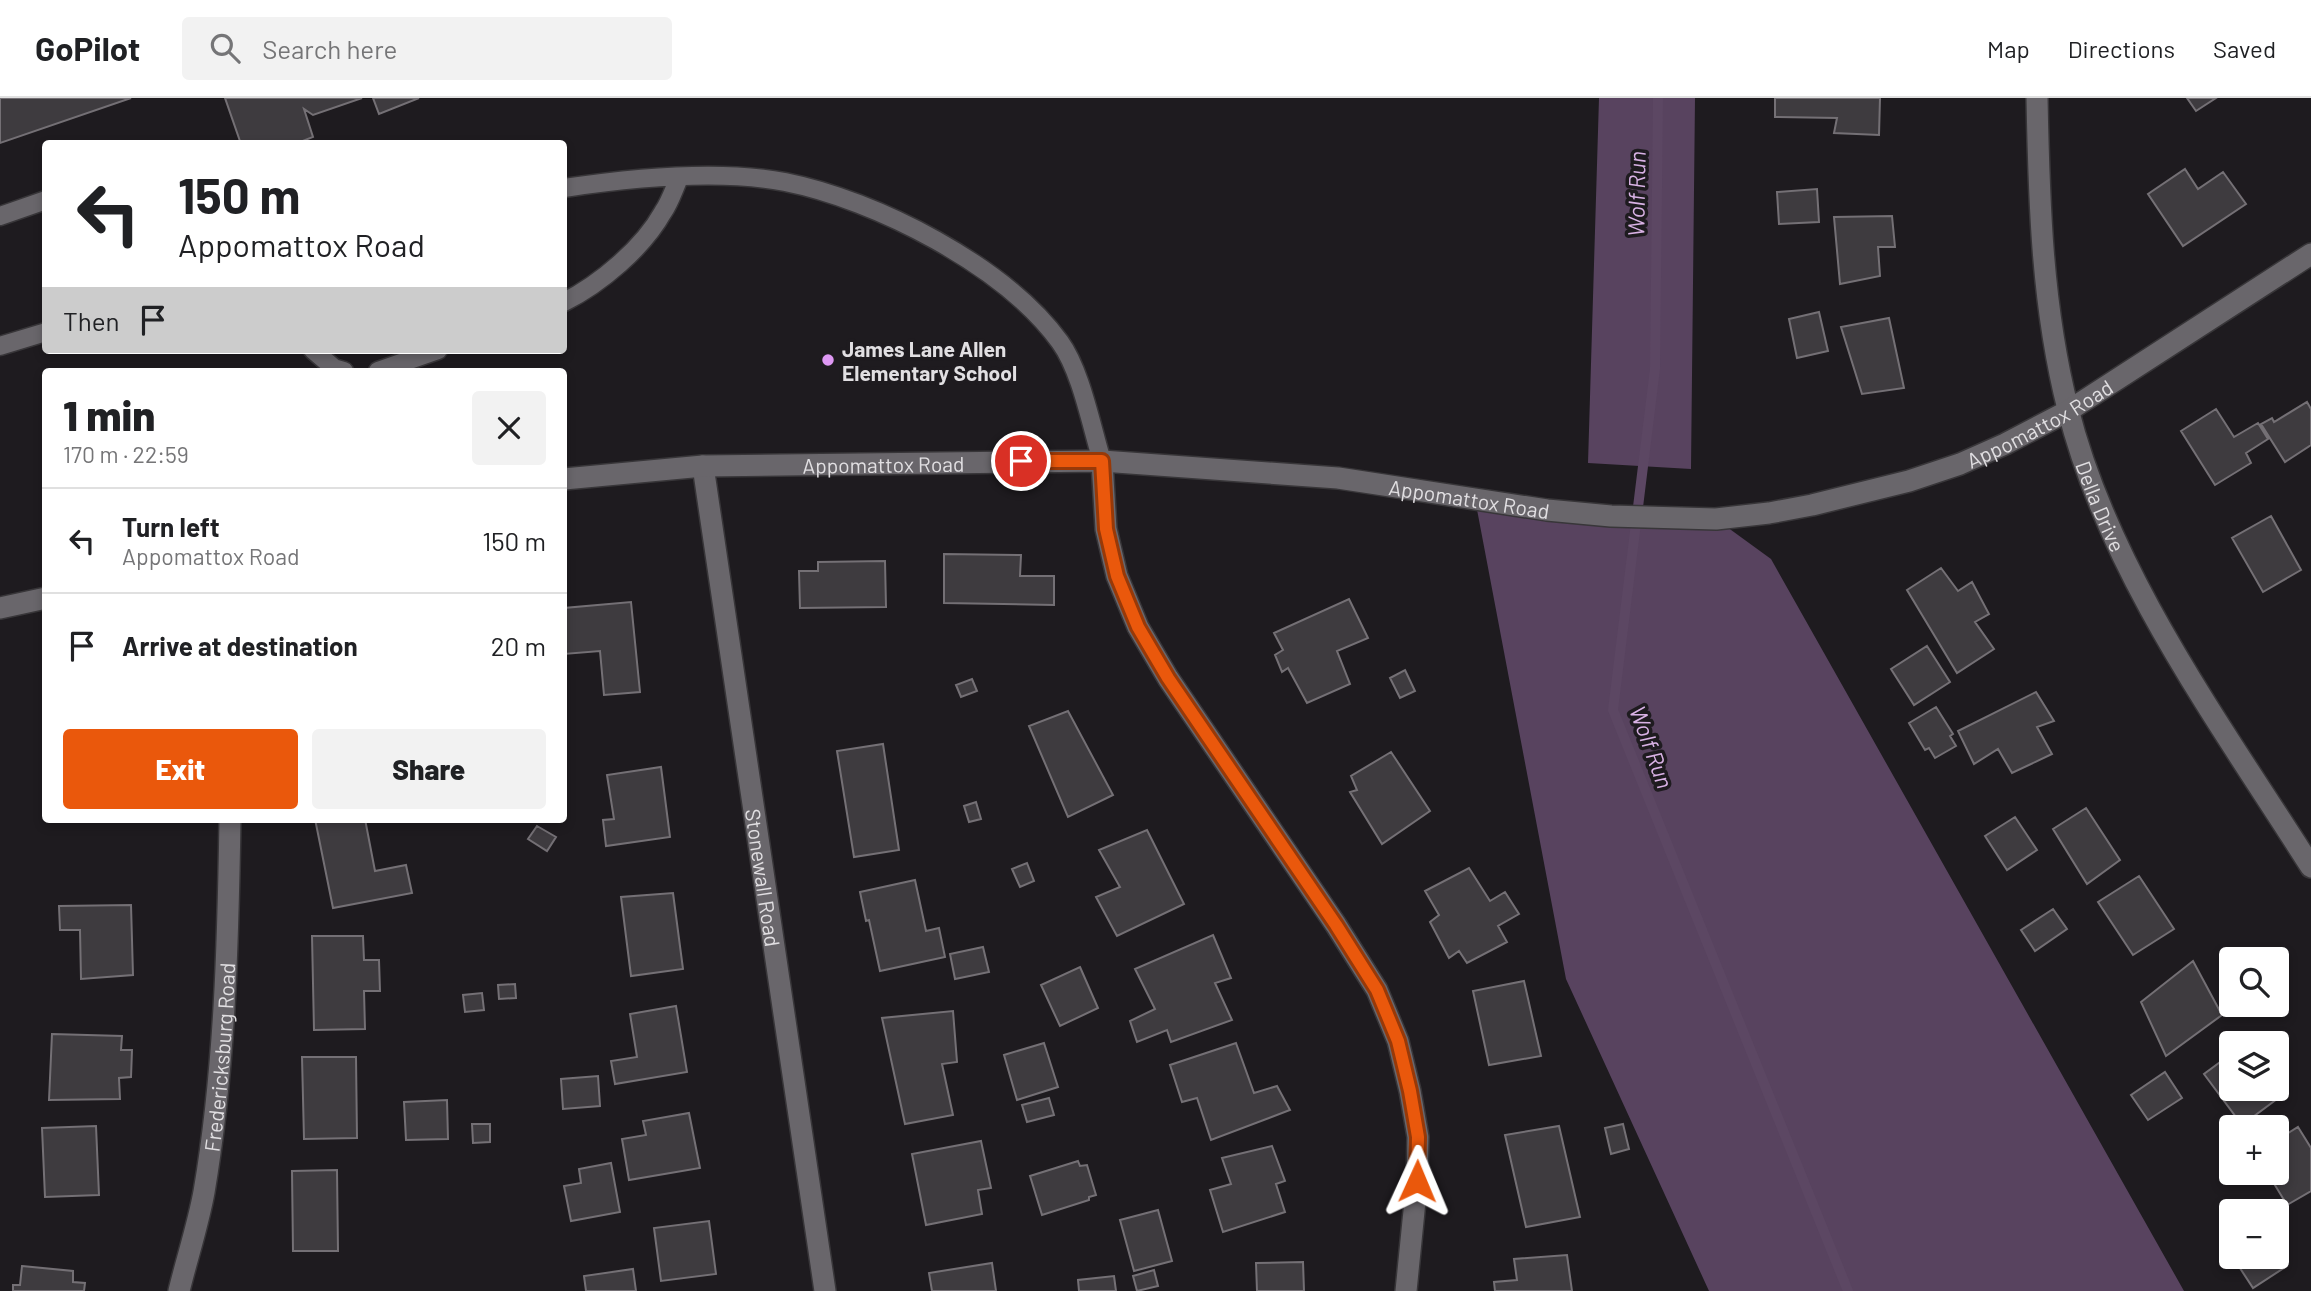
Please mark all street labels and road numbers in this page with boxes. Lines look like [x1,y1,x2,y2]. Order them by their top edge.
street label: Appomattox Road [1962,373,2117,472]
street label: Appomattox Road [802,450,965,477]
street label: Della Drive [2072,457,2131,555]
street label: Appomattox Road [1387,473,1551,523]
street label: Stonewall Road [741,807,786,948]
street label: Fredericksburg Road [198,962,239,1153]

